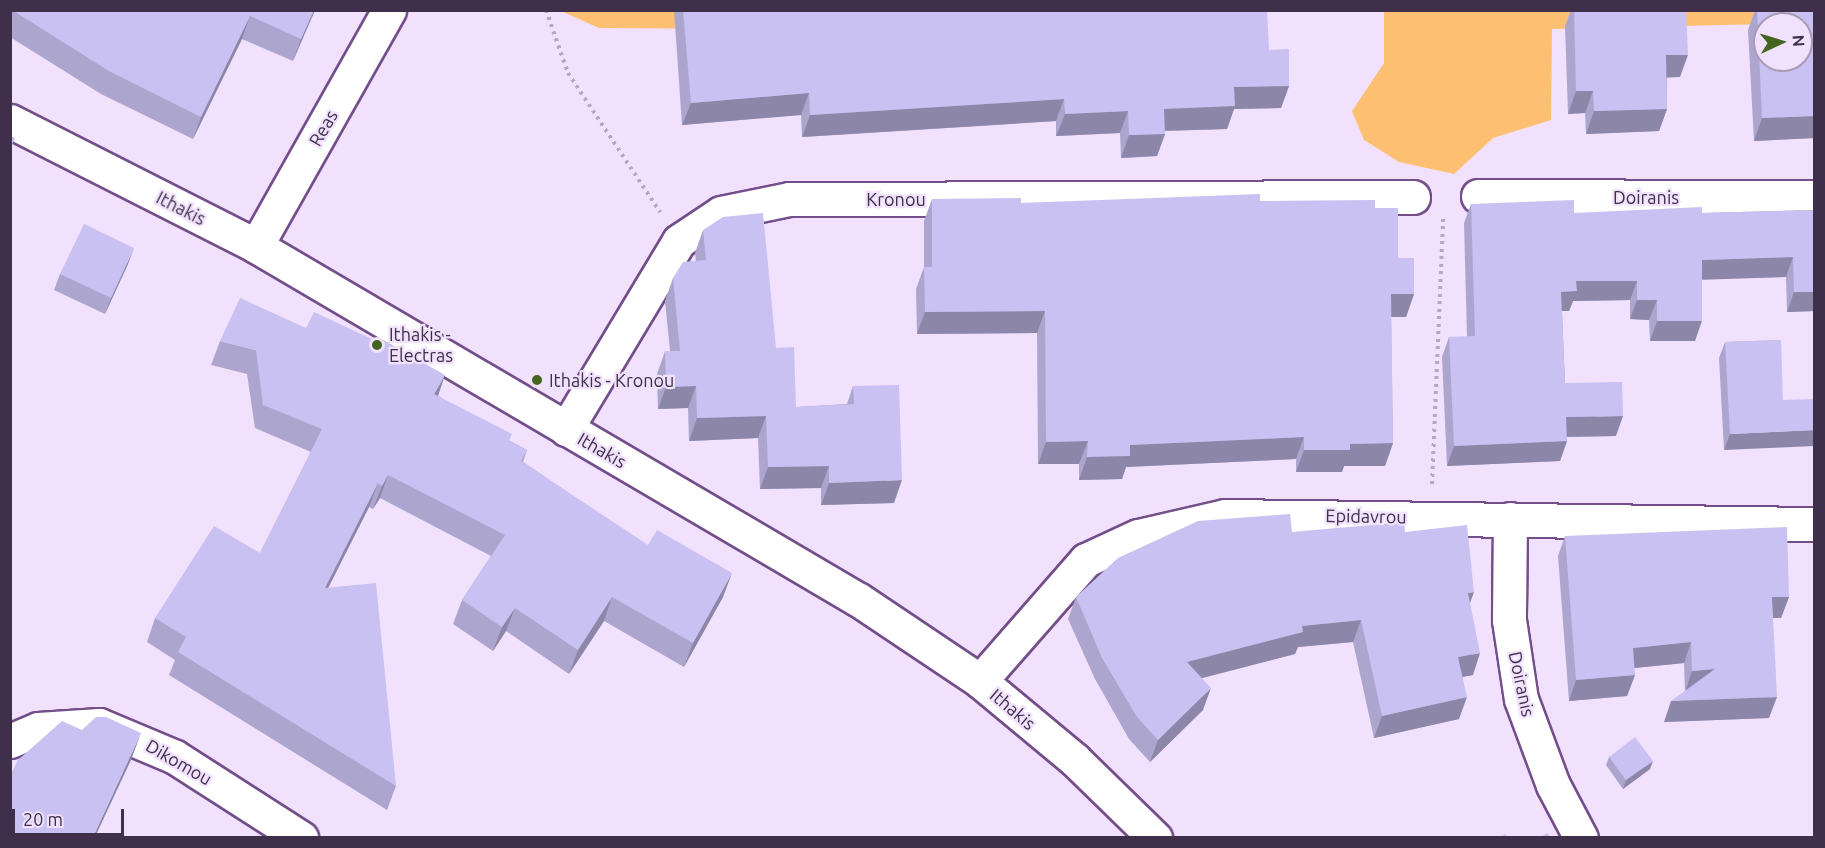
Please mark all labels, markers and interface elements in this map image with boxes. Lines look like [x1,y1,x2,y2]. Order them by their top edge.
north arrow [1753,12,1813,72]
text: N [1790,34,1808,47]
street label: Reas [304,106,342,150]
street label: Ithakis [153,186,209,230]
street label: Doiranis [1613,186,1679,208]
street label: Kronou [866,188,926,210]
place label: Ithakis - Electras [389,324,453,366]
marker: Ithakis - Electras [370,338,384,352]
place label: Ithakis - Kronou [549,369,674,391]
marker: Ithakis - Kronou [530,373,544,387]
street label: Ithakis [574,428,630,472]
street label: Epidavrou [1325,504,1407,528]
street label: Doiranis [1505,649,1539,719]
street label: Ithakis [986,684,1040,734]
street label: Dikomou [142,734,216,790]
scale bar [15,797,128,835]
text: 20 m [23,809,63,829]

